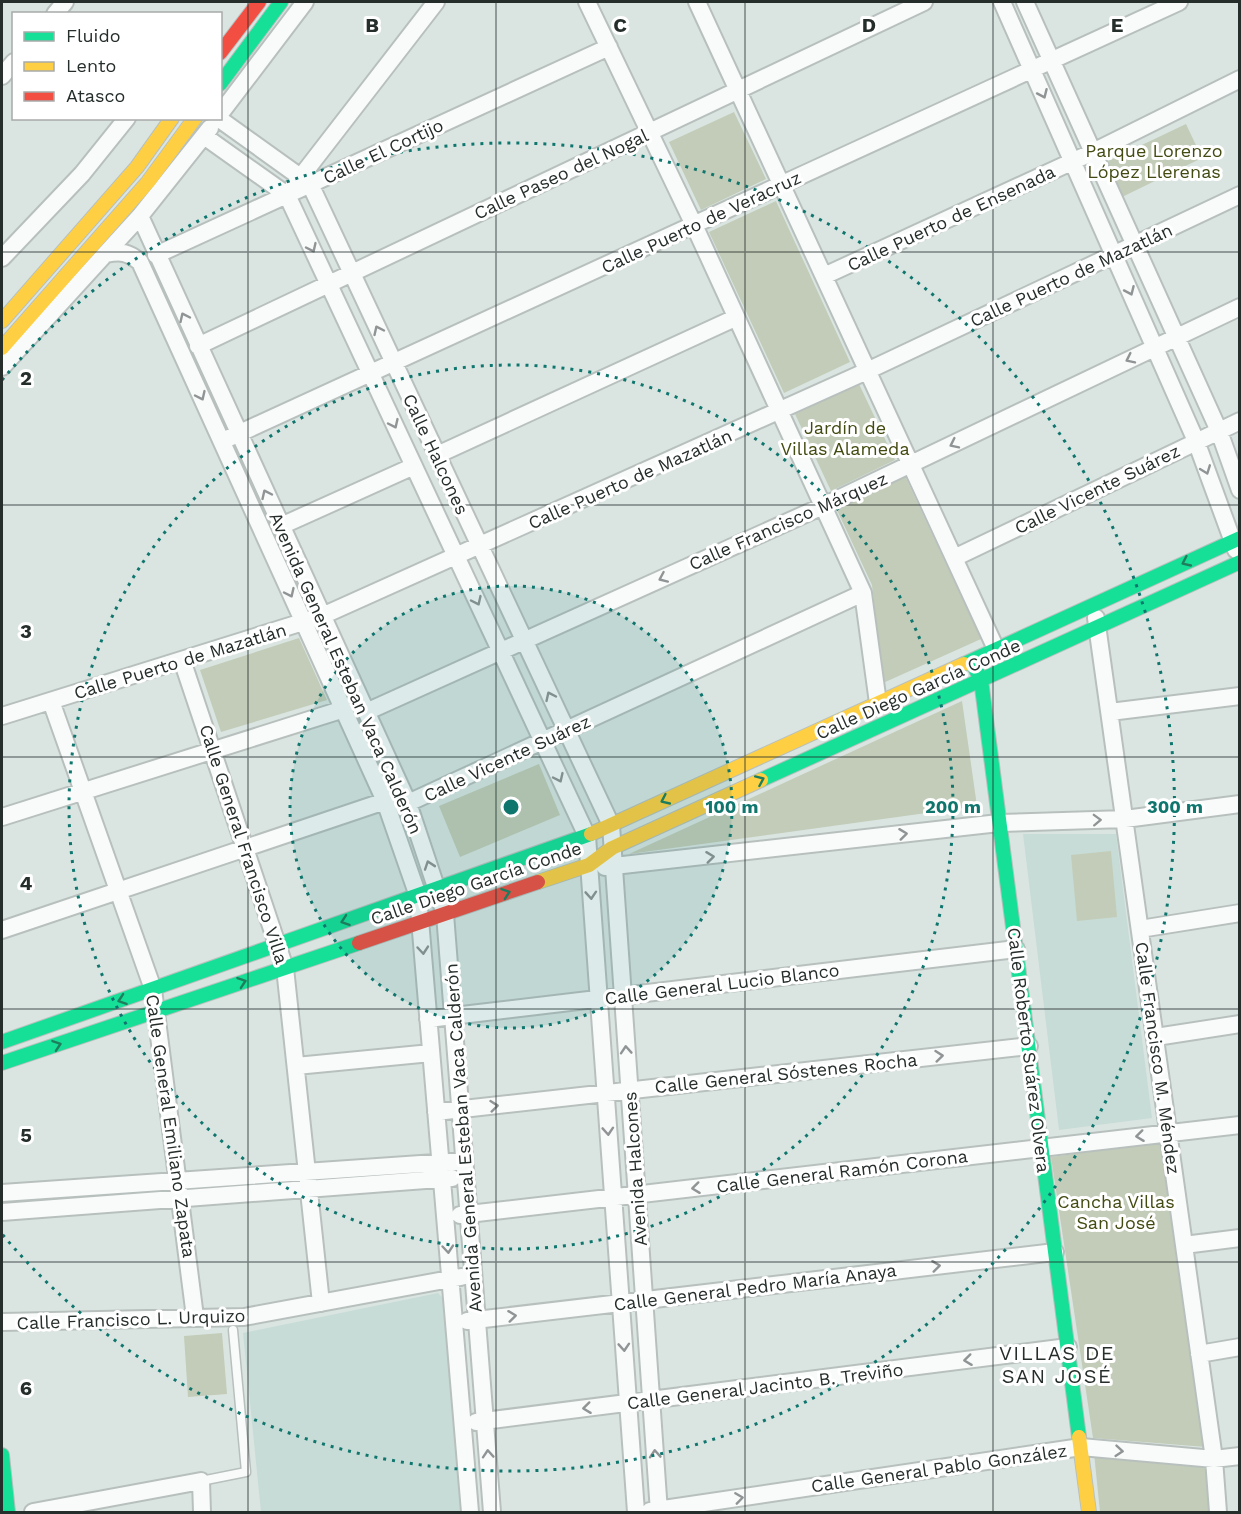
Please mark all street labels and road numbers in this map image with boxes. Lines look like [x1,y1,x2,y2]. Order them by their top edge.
street label: Calle El Cortijo [319,114,447,188]
street label: Calle Paseo del Nogal [471,124,652,224]
street label: Calle Puerto de Ensenada [844,161,1058,275]
street label: Calle Puerto de Veracruz [598,166,804,278]
street label: Calle Puerto de Mazatlán [966,219,1176,331]
street label: Calle Halcones [399,390,473,518]
street label: Calle Puerto de Mazatlán [525,424,735,534]
street label: Calle Vicente Suárez [1011,440,1183,538]
street label: Calle Francisco Márquez [686,468,890,574]
street label: Avenida General Esteban Vaca Calderón [265,509,427,837]
street label: Calle Puerto de Mazatlán [71,619,289,703]
street label: Calle Diego García Conde [812,634,1024,744]
street label: Calle Vicente Suárez [420,710,594,806]
street label: Calle General Francisco Villa [195,722,293,966]
street label: Calle Diego García Conde [368,837,584,929]
street label: Calle Roberto Suárez Olvera [1004,926,1054,1174]
street label: Calle Francisco M. Méndez [1131,940,1185,1176]
street label: Calle General Lucio Blanco [603,959,841,1009]
street label: Avenida General Esteban Vaca Calderón [440,963,486,1313]
street label: Calle General Emiliano Zapata [142,993,200,1259]
street label: Calle General Sóstenes Rocha [654,1049,918,1097]
street label: Avenida Halcones [619,1091,651,1247]
street label: Calle General Ramón Corona [715,1145,969,1197]
street label: Calle General Pedro María Anaya [613,1259,897,1315]
street label: Calle Francisco L. Urquizo [16,1305,246,1333]
street label: Calle General Jacinto B. Treviño [626,1359,904,1413]
street label: Calle General Pablo González [810,1440,1068,1496]

